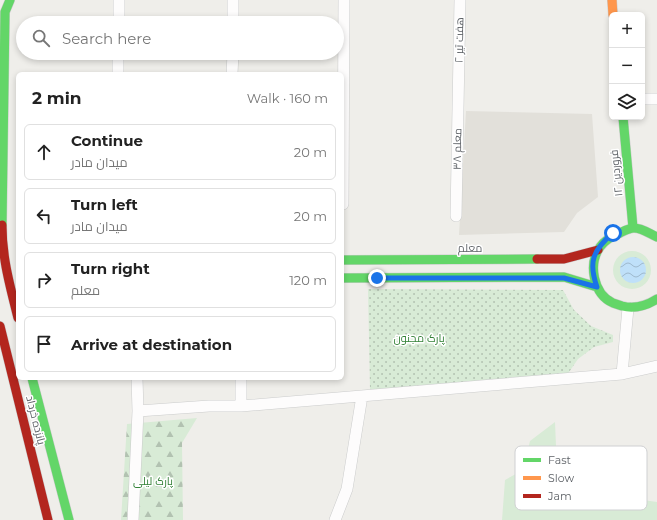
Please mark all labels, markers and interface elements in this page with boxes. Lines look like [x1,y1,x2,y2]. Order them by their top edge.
map controls [609,12,645,120]
button: + [609,12,645,48]
search box [16,16,344,60]
street label: هفت تیر ۲ [452,17,466,63]
icon: search [30,27,52,49]
text: Search here [62,29,151,48]
button: − [609,48,645,84]
button: layers [609,84,645,120]
text: 2 min [32,88,82,108]
text: Walk · 160 m [247,90,328,106]
street label: معلم ۳۸ [450,128,465,170]
text: Continue [71,131,143,150]
icon: ahead [33,141,55,163]
text: 20 m [294,144,327,160]
street label: ۱۲ فروردین [607,149,625,197]
text: میدان مادر [71,154,128,170]
text: Turn left [71,195,138,214]
icon: left [33,205,55,227]
text: 20 m [294,208,327,224]
text: میدان مادر [71,218,128,234]
route start [604,224,622,242]
street label: معلم [458,241,482,256]
text: Turn right [71,259,150,278]
icon: right [33,269,55,291]
route end [368,269,386,287]
text: 120 m [289,272,327,288]
text: معلم [71,282,100,298]
park label: پارک مجنون [393,331,445,345]
icon: arrive [33,333,55,355]
text: Arrive at destination [71,335,232,354]
street label: پانزده خرداد [23,394,49,446]
legend [515,446,647,510]
text: Fast [548,453,572,467]
text: Slow [548,471,574,485]
park label: پارک لیلی [133,474,173,488]
text: Jam [547,489,572,503]

